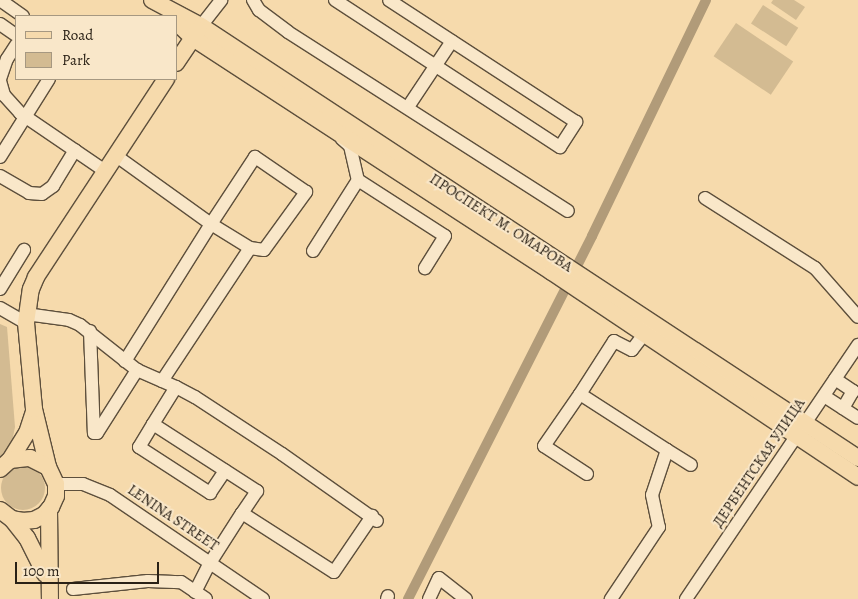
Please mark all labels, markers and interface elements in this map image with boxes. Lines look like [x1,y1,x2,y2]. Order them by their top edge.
legend [15,15,178,80]
text: Road [62,25,93,45]
text: Park [62,50,90,70]
street label: ПРОСПЕКТ М. ОМАРОВА [426,170,576,276]
street label: ДЕРБЕНТСКАЯ УЛИЦА [709,395,809,531]
street label: LENINA STREET [124,481,222,555]
scale bar [18,552,161,584]
text: 100 m [23,561,60,581]

